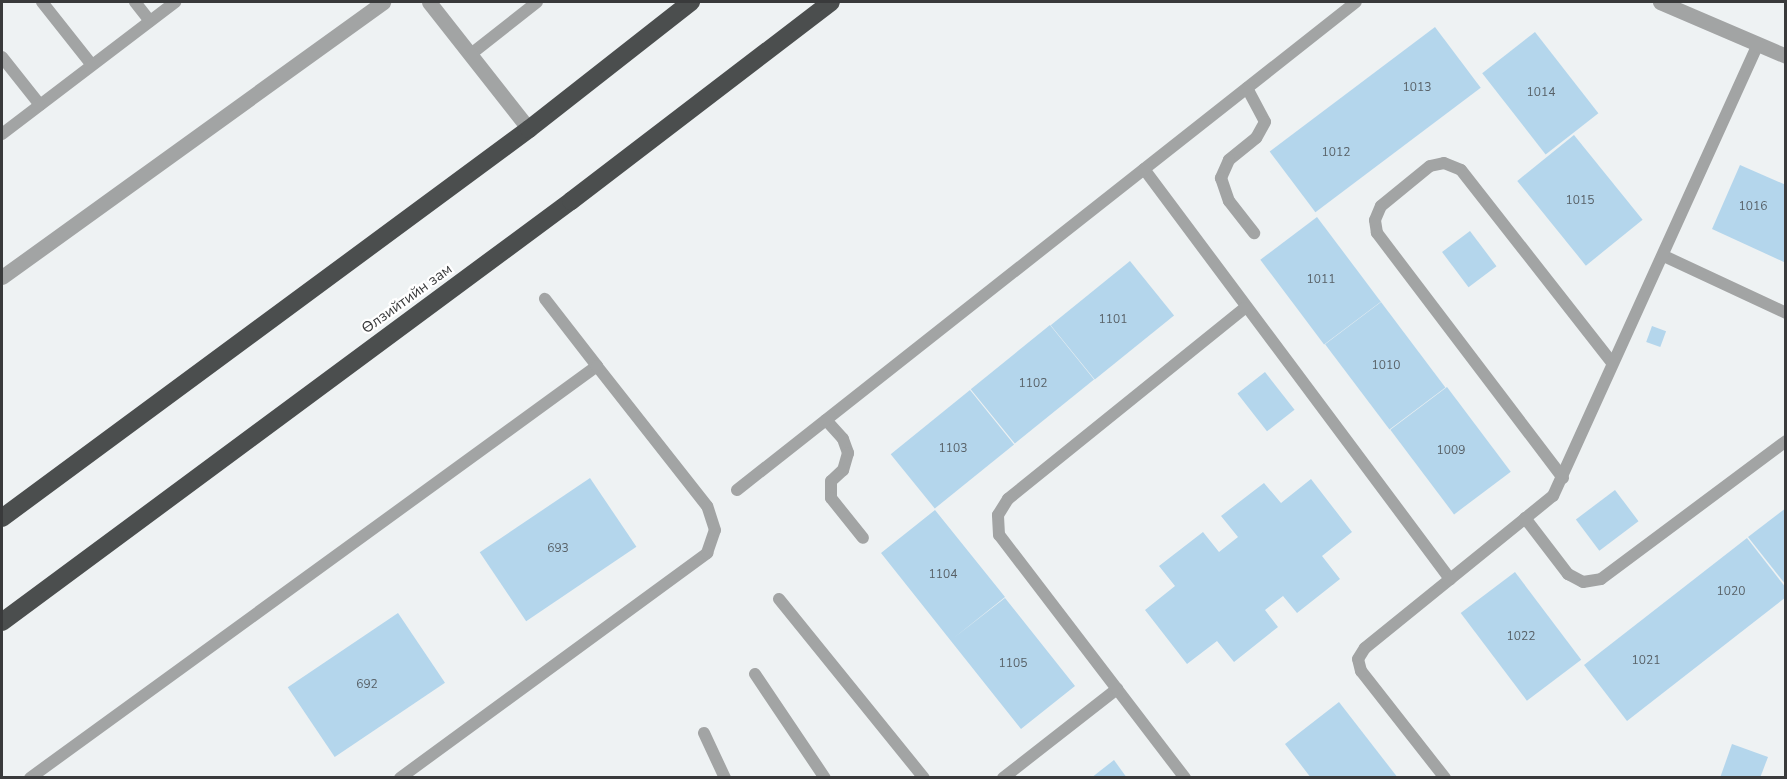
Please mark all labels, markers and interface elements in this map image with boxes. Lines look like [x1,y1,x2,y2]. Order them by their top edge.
house number: 1013 [1403,81,1431,95]
house number: 1014 [1527,86,1555,100]
house number: 1012 [1322,146,1350,160]
house number: 1015 [1566,194,1594,208]
house number: 1016 [1739,200,1767,214]
street label: Өлзийтийн зам [358,260,456,338]
house number: 1011 [1307,273,1335,287]
house number: 1101 [1099,313,1127,327]
house number: 1010 [1372,359,1400,373]
house number: 1102 [1019,377,1047,391]
house number: 1103 [939,442,967,456]
house number: 1009 [1437,444,1465,458]
house number: 693 [547,542,569,556]
house number: 1104 [929,568,957,582]
house number: 1020 [1717,585,1745,599]
house number: 1022 [1507,630,1535,644]
house number: 1021 [1632,654,1660,668]
house number: 1105 [999,657,1027,671]
house number: 692 [356,678,378,692]

